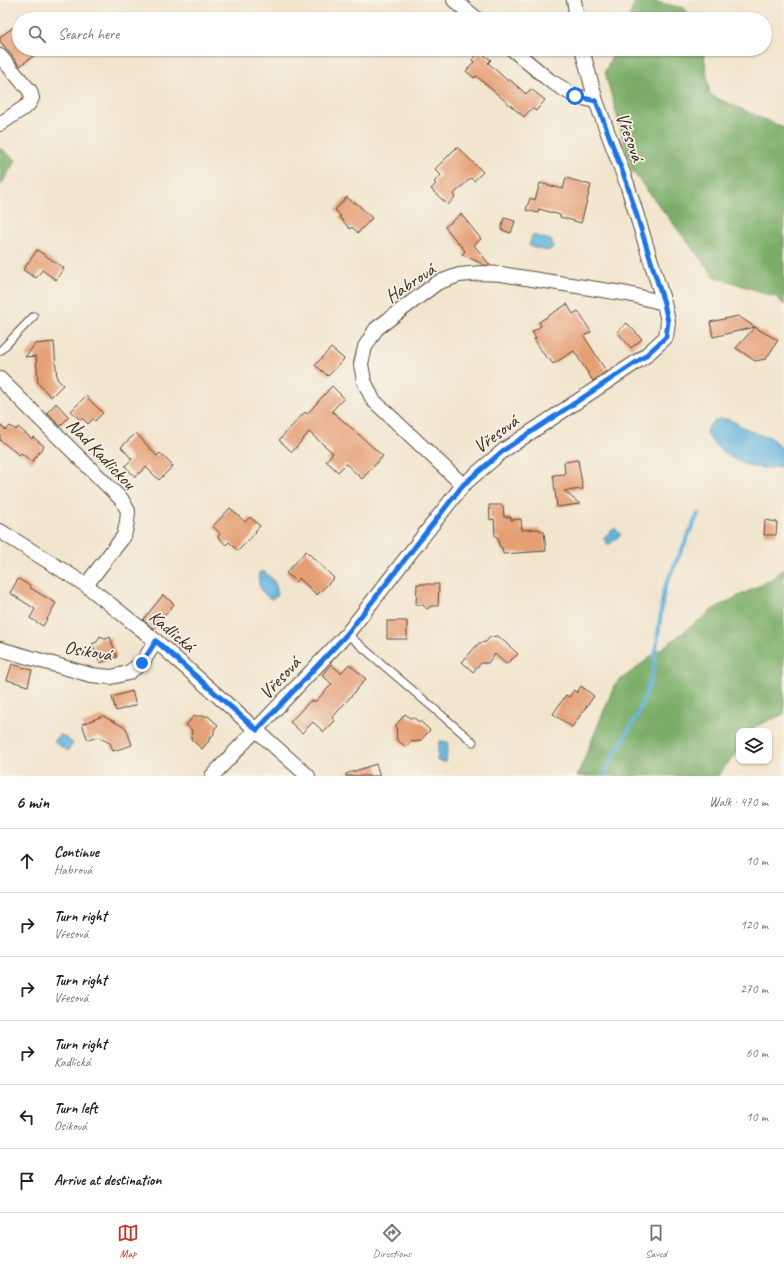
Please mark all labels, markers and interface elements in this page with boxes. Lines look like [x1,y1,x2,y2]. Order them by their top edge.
search box [12,12,772,56]
icon: search [26,23,48,45]
text: Search here [58,25,119,44]
route start [566,87,584,105]
street label: Vřesová [610,109,650,166]
street label: Habrová [380,257,441,308]
street label: Vřesová [469,408,525,459]
street label: Nad Kadlickou [61,413,142,496]
street label: Kadlická [144,605,202,658]
street label: Osiková [62,635,115,667]
street label: Vřesová [254,650,307,705]
route end [133,654,151,672]
map controls [736,728,772,764]
button: layers [736,728,772,764]
text: 6 min [16,792,49,813]
text: Walk · 470 m [709,794,768,810]
text: Continue [54,843,99,862]
icon: ahead [16,850,38,872]
text: 10 m [746,853,768,869]
text: Habrová [54,862,92,878]
text: Turn right [54,907,107,926]
icon: right [16,914,38,936]
text: 120 m [740,917,768,933]
text: Vřesová [54,926,88,942]
text: Turn right [54,971,107,990]
icon: right [16,978,38,1000]
text: 270 m [740,981,768,997]
text: Vřesová [54,990,88,1006]
text: Turn right [54,1035,107,1054]
icon: right [16,1042,38,1064]
text: 60 m [746,1045,768,1061]
text: Kadlická [54,1054,91,1070]
text: Turn left [54,1099,97,1118]
icon: left [16,1106,38,1128]
text: 10 m [746,1109,768,1125]
text: Osiková [54,1118,87,1134]
icon: arrive [16,1170,38,1192]
text: Arrive at destination [54,1171,161,1190]
tab: Map [117,1222,139,1260]
tab: Directions [373,1222,411,1260]
tab: Saved [645,1222,667,1260]

